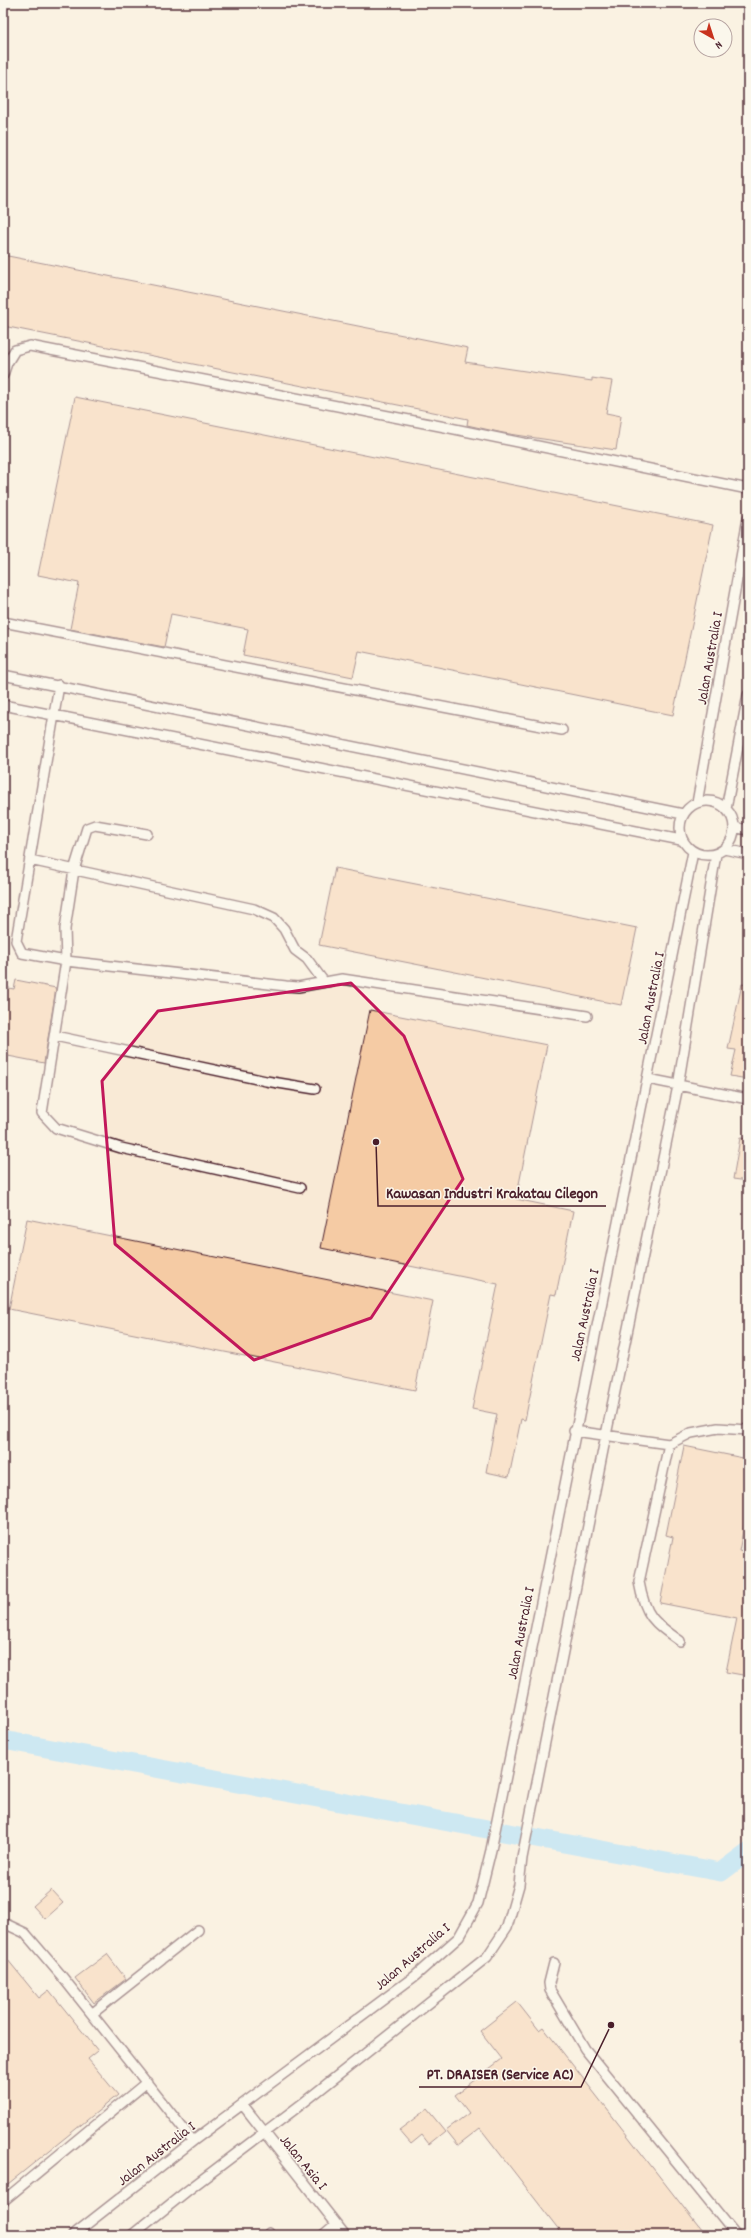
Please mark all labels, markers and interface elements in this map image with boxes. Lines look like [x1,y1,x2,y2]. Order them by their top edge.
north arrow [693,18,733,58]
text: N [710,36,725,52]
street label: Jalan Australia I [692,610,730,707]
street label: Jalan Australia I [632,950,672,1047]
callout: Kawasan Industri Krakatau Cilegon [378,1178,606,1206]
text: Kawasan Industri Krakatau Cilegon [386,1183,598,1206]
street label: Jalan Australia I [565,1267,607,1364]
street label: Jalan Australia I [502,1585,542,1682]
street label: Jalan Australia I [371,1918,456,1997]
callout: PT. DRAISER (Service AC) [419,2059,581,2087]
text: PT. DRAISER (Service AC) [427,2064,573,2087]
street label: Jalan Australia I [113,2117,201,2192]
street label: Jalan Asia I [273,2131,332,2196]

